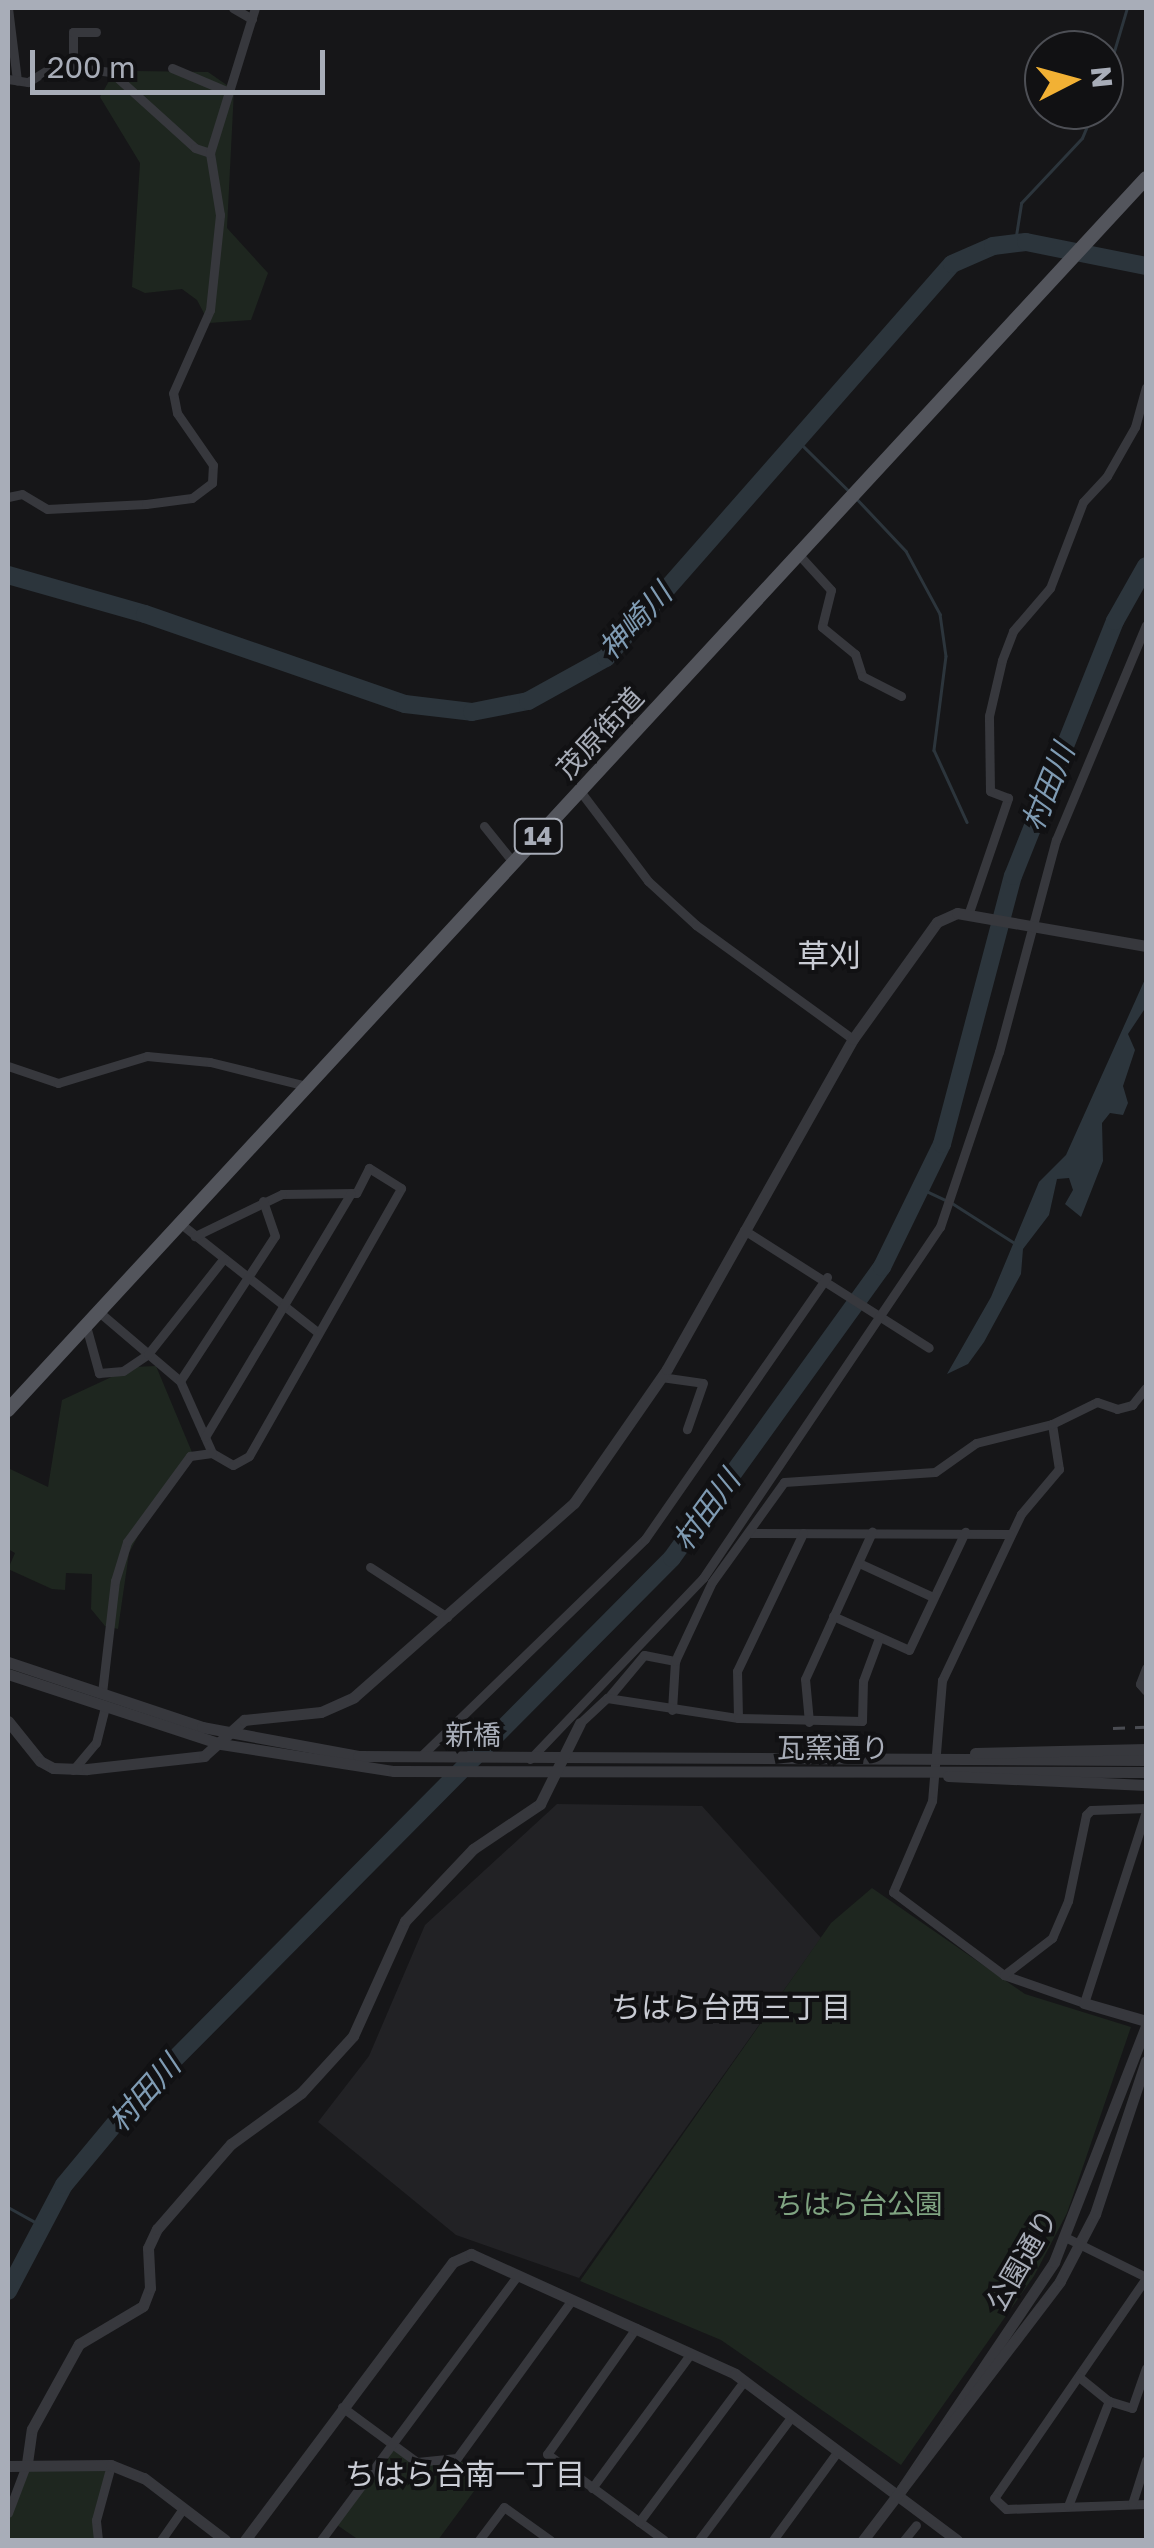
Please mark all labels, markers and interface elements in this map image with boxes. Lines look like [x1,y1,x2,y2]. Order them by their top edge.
scale bar [35,30,330,92]
north arrow [1024,30,1124,130]
text: 200 m [47,49,136,85]
text: N [1085,65,1120,89]
water label: 神崎川 [591,576,679,666]
street label: 茂原街道 [550,681,650,785]
water label: 村田川 [1014,739,1082,835]
road number: 14 [513,816,563,856]
district label: 草刈 [797,936,861,974]
water label: 村田川 [665,1463,747,1557]
street label: 新橋 [445,1718,501,1752]
street label: 瓦窯通り [777,1731,889,1765]
district label: ちはら台西三丁目 [611,1989,851,2025]
water label: 村田川 [101,2048,187,2138]
park label: ちはら台公園 [775,2187,943,2221]
street label: 公園通り [979,2203,1065,2317]
district label: ちはら台南一丁目 [345,2456,585,2492]

